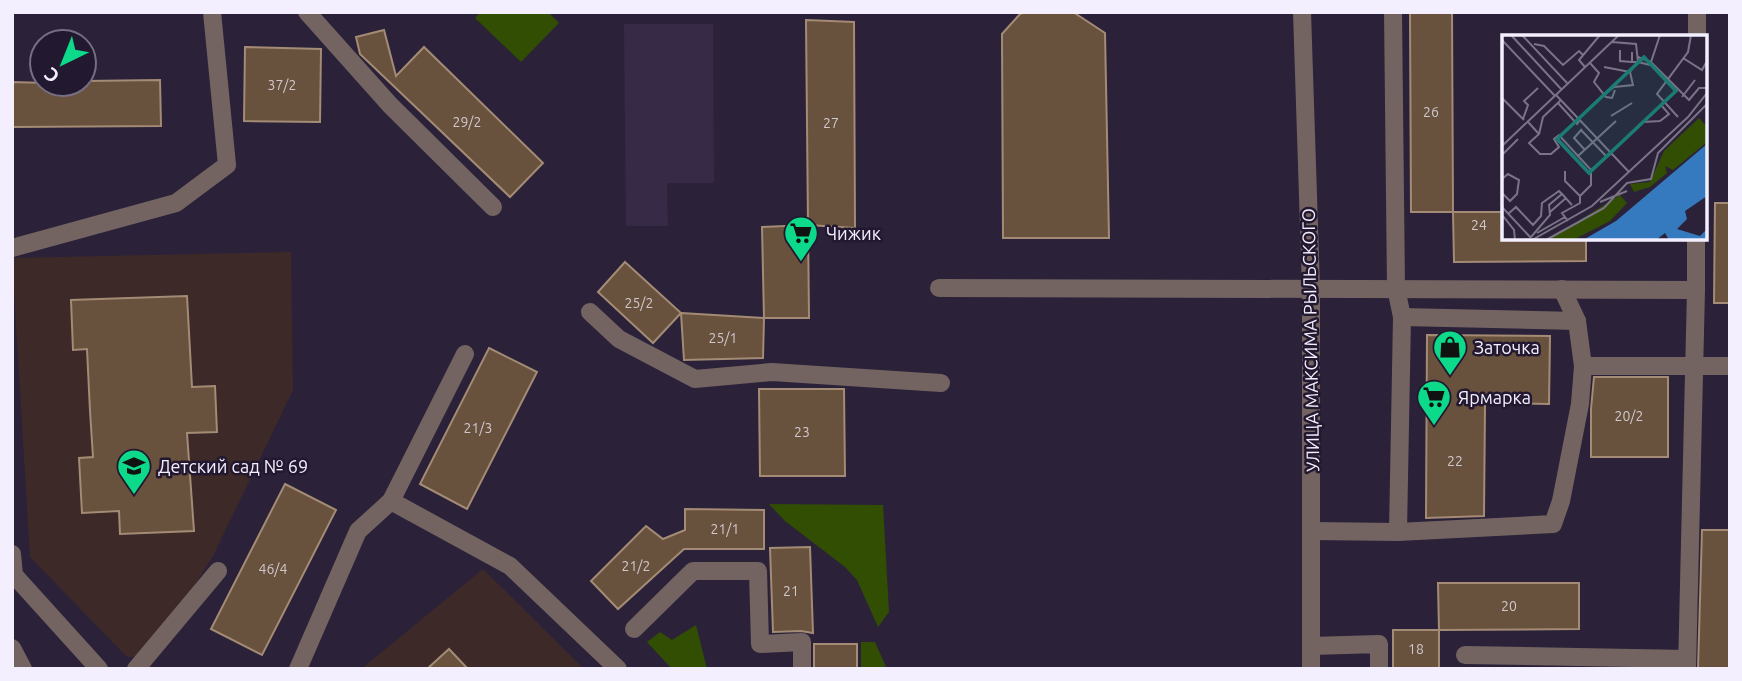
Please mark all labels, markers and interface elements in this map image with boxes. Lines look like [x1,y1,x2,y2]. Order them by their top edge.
north arrow [28,28,98,98]
inset map [1502,35,1707,240]
text: С [39,63,63,88]
house number: 37/2 [268,77,296,93]
house number: 26 [1423,104,1439,120]
house number: 29/2 [453,114,481,130]
house number: 27 [823,115,839,131]
street label: УЛИЦА МАКСИМА РЫЛЬСКОГО [1298,208,1322,472]
supermarket icon: Чижик [782,214,820,263]
house number: 24 [1471,217,1487,233]
place label: Чижик [826,223,881,243]
house number: 25/2 [625,295,653,311]
shop icon: Заточка [1431,328,1469,377]
house number: 25/1 [709,330,737,346]
place label: Заточка [1474,337,1540,357]
supermarket icon: Ярмарка [1415,378,1453,427]
place label: Ярмарка [1458,387,1531,407]
house number: 20/2 [1615,408,1643,424]
house number: 21/3 [464,420,492,436]
house number: 23 [794,424,810,440]
school or university icon: Детский сад № 69 [115,447,153,496]
house number: 22 [1447,453,1463,469]
place label: Детский сад № 69 [158,456,308,476]
house number: 21/1 [711,521,739,537]
house number: 21/2 [622,558,650,574]
house number: 46/4 [259,561,288,577]
house number: 21 [783,583,799,599]
house number: 20 [1501,598,1517,614]
house number: 18 [1408,641,1424,657]

